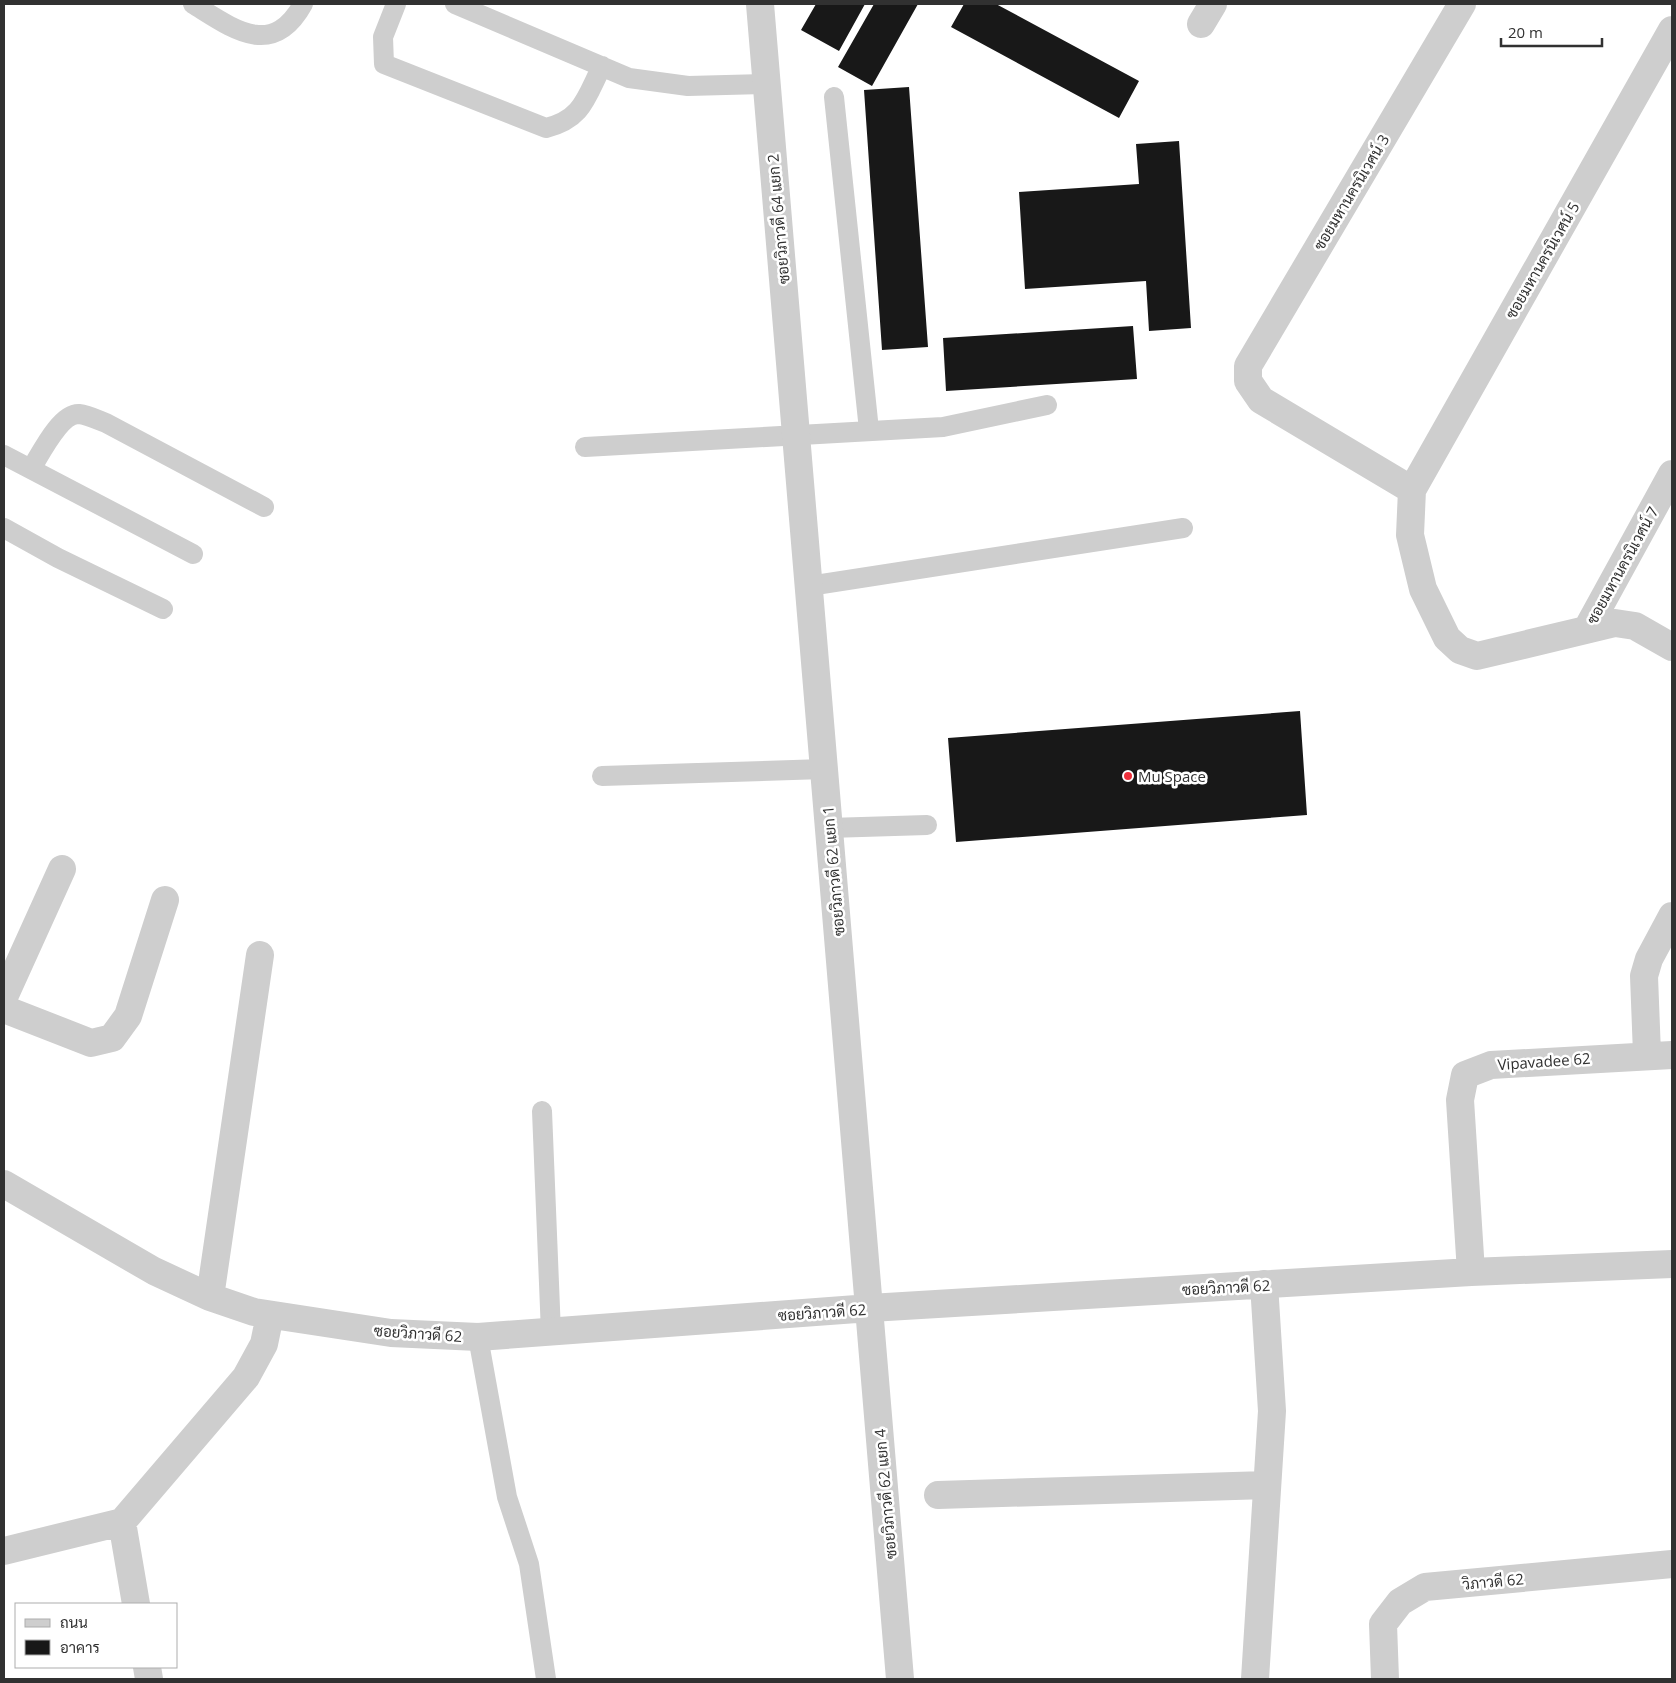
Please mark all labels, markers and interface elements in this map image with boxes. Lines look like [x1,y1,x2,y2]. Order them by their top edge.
scale bar [1501,15,1602,47]
text: 20 m [1508,22,1543,42]
street label: ซอยมหานครนิเวศน์ 3 [1309,131,1393,253]
street label: ซอยวิภาวดี 64 แยก 2 [762,153,794,285]
street label: ซอยมหานครนิเวศน์ 5 [1500,198,1584,322]
street label: ซอยมหานครนิเวศน์ 7 [1581,503,1663,627]
place label: Mu Space [1138,766,1206,786]
marker: Mu Space [1122,770,1134,782]
street label: ซอยวิภาวดี 62 แยก 1 [817,805,849,937]
street label: Vipavadee 62 [1497,1048,1591,1074]
street label: ซอยวิภาวดี 62 [1181,1275,1271,1299]
street label: ซอยวิภาวดี 62 [777,1299,867,1325]
street label: ซอยวิภาวดี 62 [373,1320,463,1346]
street label: ซอยวิภาวดี 62 แยก 4 [869,1428,901,1560]
street label: วิภาวดี 62 [1461,1568,1525,1594]
legend [15,1603,178,1668]
text: ถนน [60,1612,88,1632]
text: อาคาร [60,1637,100,1657]

